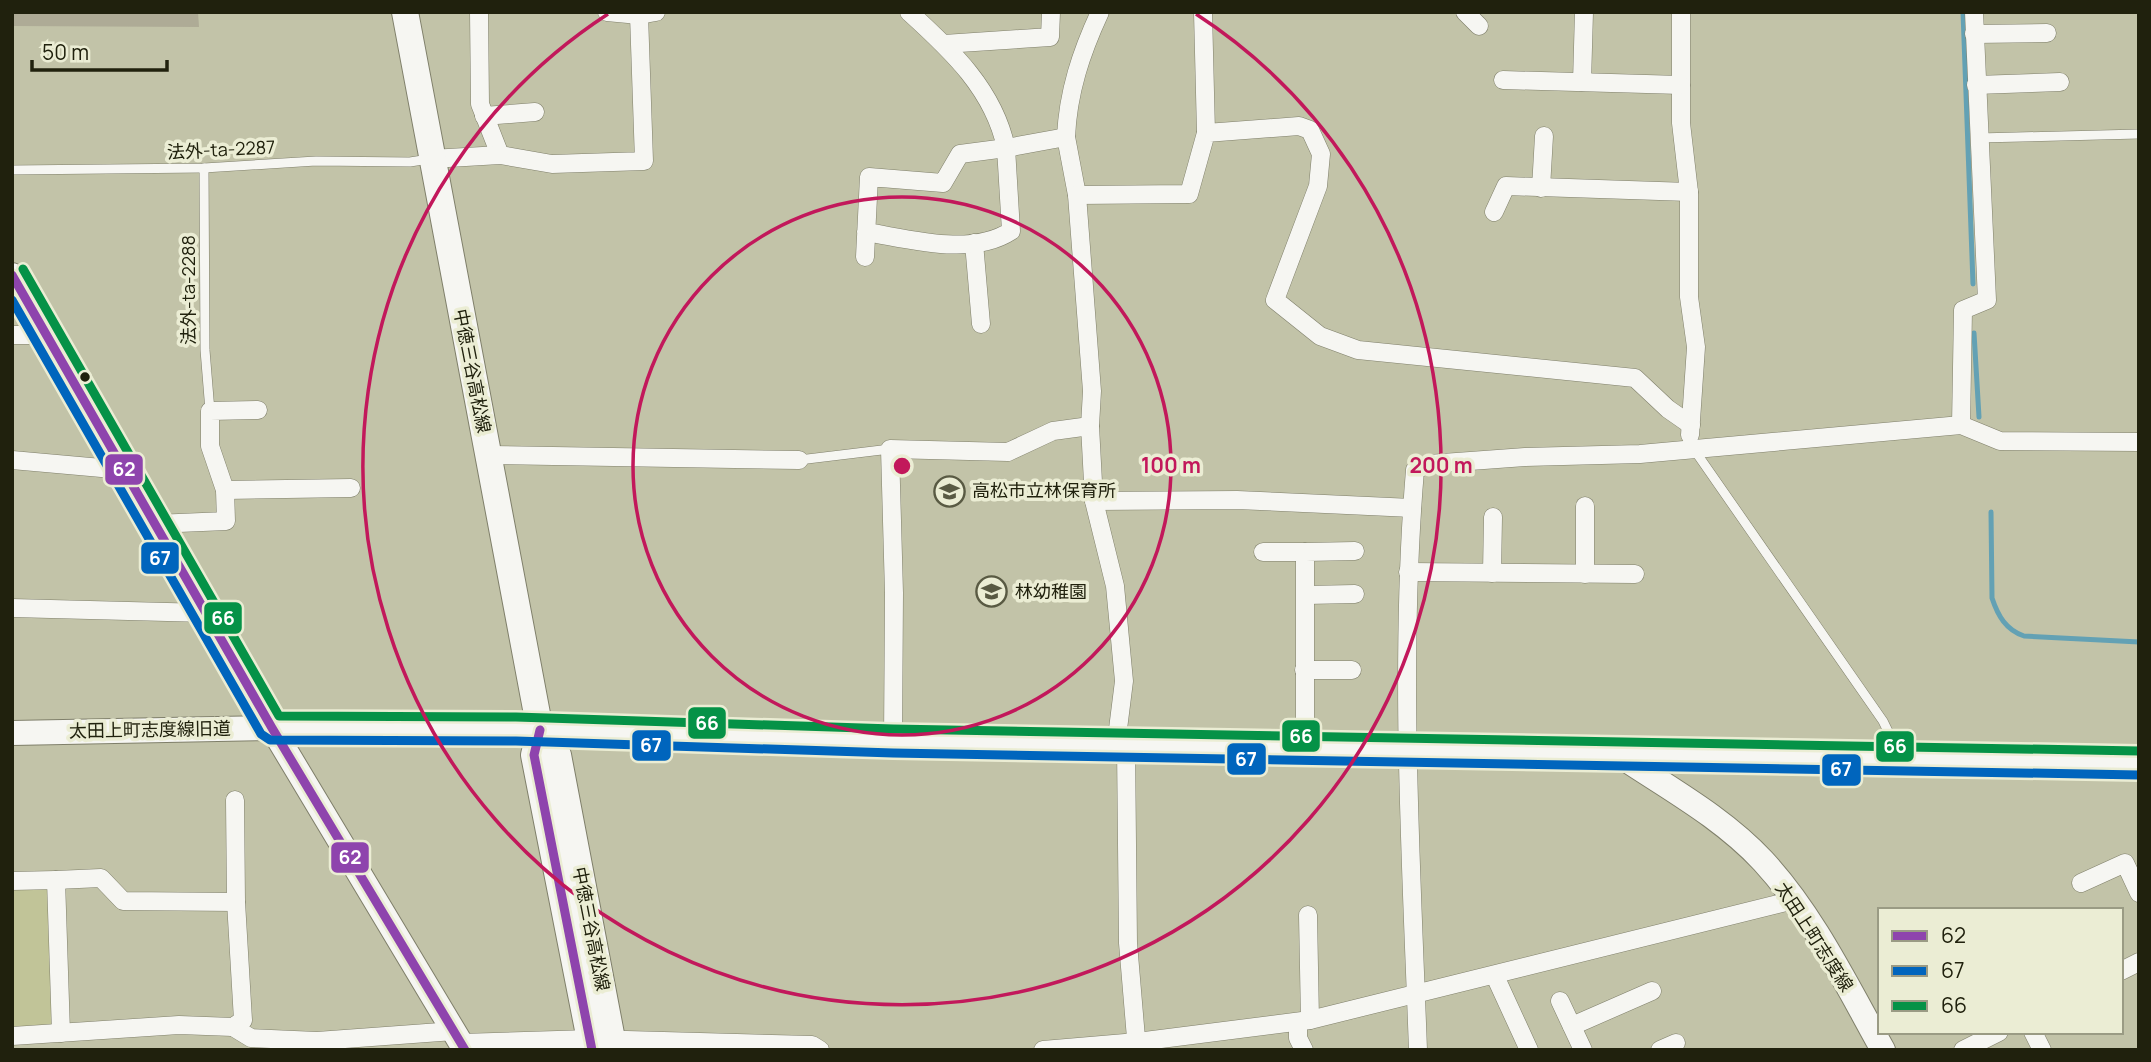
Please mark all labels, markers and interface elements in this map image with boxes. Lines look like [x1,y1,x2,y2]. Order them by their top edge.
scale bar [32,28,166,72]
text: 50 m [42,38,89,66]
street label: 法外-ta-2287 [166,134,276,164]
street label: 法外-ta-2288 [176,235,200,345]
street label: 中徳三谷高松線 [449,307,497,435]
unlabelled marker [78,370,92,384]
text: 100 m [1141,451,1201,479]
text: 200 m [1409,451,1473,479]
line badge: 62 [104,453,144,486]
centre of rings [890,454,914,478]
text: 62 [112,456,136,482]
school or university icon: 高松市立林保育所 [932,474,966,508]
place label: 高松市立林保育所 [972,478,1116,502]
line badge: 67 [140,541,180,575]
text: 67 [149,545,171,571]
school or university icon: 林幼稚園 [975,575,1009,609]
place label: 林幼稚園 [1015,579,1087,603]
line badge: 66 [203,601,243,635]
text: 66 [211,605,235,631]
line badge: 66 [687,706,727,740]
text: 66 [695,710,719,736]
street label: 太田上町志度線旧道 [69,716,231,742]
line badge: 66 [1281,719,1321,753]
text: 66 [1289,723,1313,749]
line badge: 67 [631,729,672,762]
line badge: 66 [1875,730,1915,763]
text: 67 [640,732,662,758]
text: 66 [1883,733,1907,759]
line badge: 67 [1226,742,1267,776]
text: 67 [1235,746,1257,772]
line badge: 67 [1821,753,1862,787]
text: 67 [1830,756,1852,782]
line badge: 62 [330,841,370,874]
text: 62 [338,844,362,870]
street label: 中徳三谷高松線 [568,865,616,993]
street label: 太田上町志度線 [1770,877,1859,996]
legend [1878,908,2123,1034]
text: 62 [1941,921,1966,949]
text: 67 [1941,956,1965,984]
text: 66 [1941,991,1967,1019]

